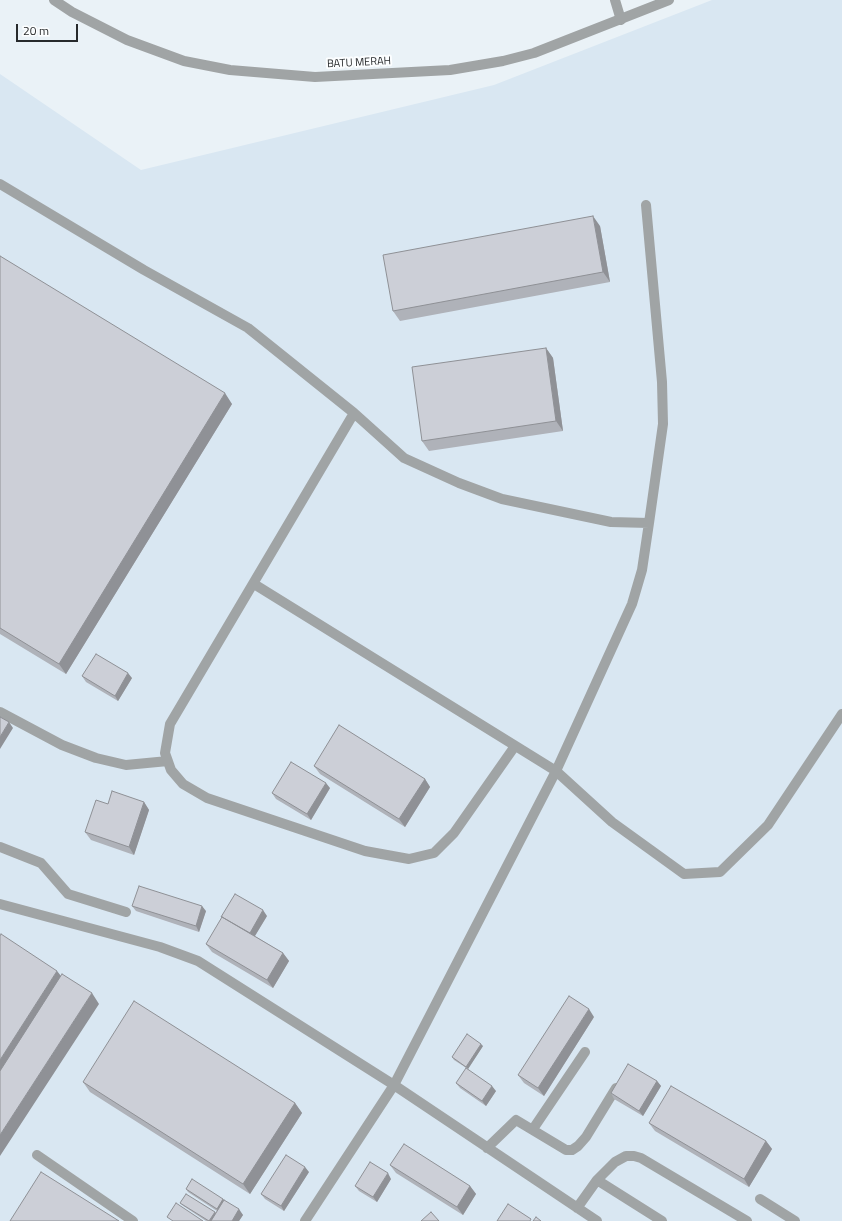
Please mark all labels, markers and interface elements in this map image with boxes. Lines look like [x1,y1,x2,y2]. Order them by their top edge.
scale bar [18,16,80,42]
text: 20 m [23,21,49,40]
street label: BATU MERAH [327,55,391,71]

